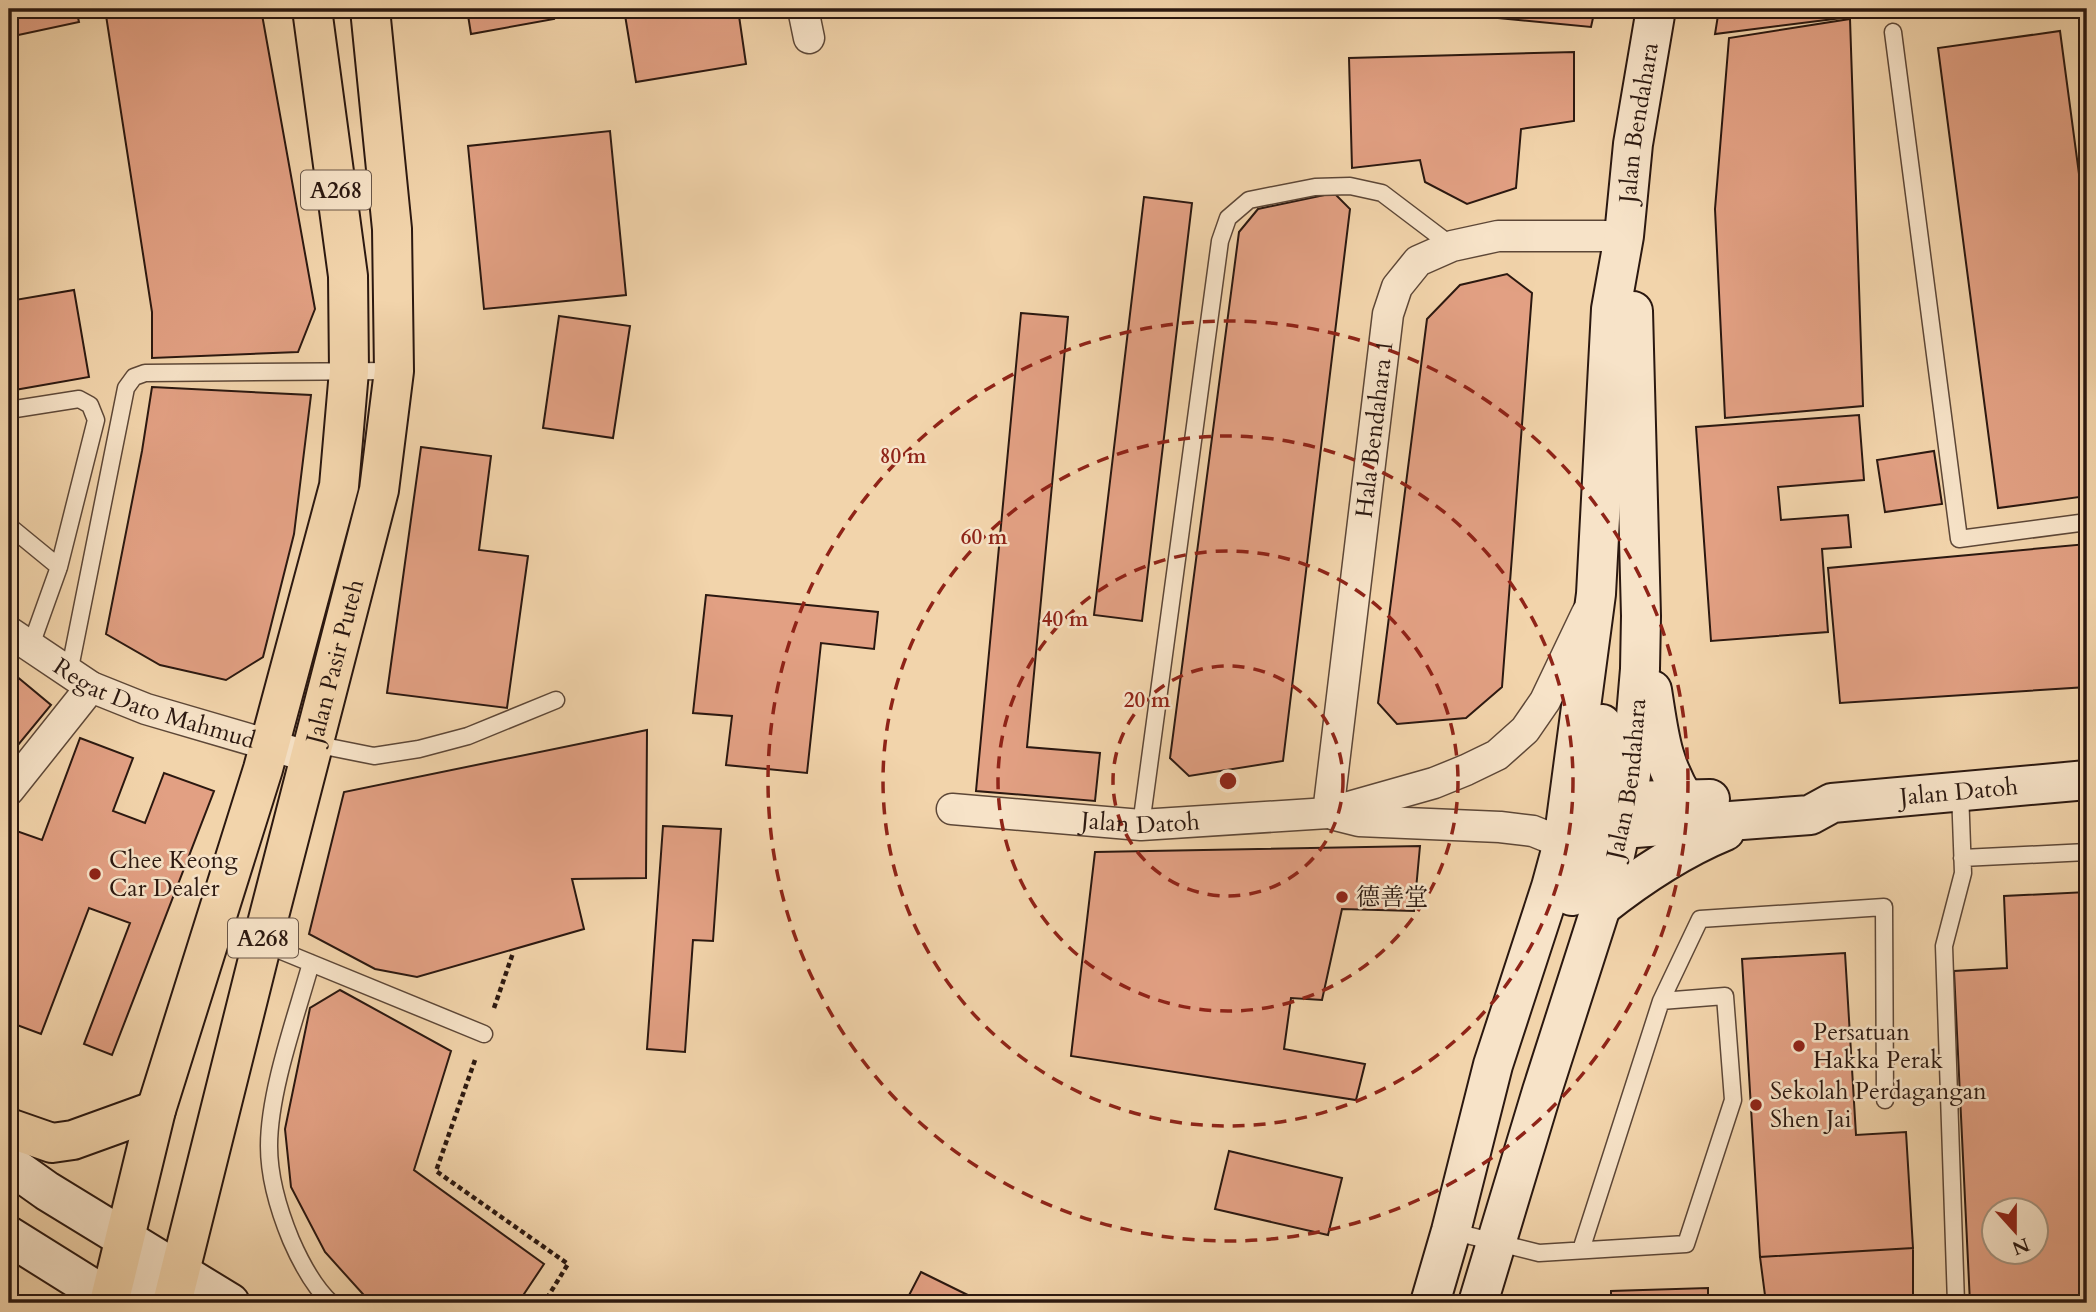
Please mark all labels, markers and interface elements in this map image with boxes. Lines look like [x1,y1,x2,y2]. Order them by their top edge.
street label: Jalan Bendahara [1611,39,1667,207]
road number: A268 [301,170,371,210]
street label: Hala Bendahara 1 [1347,338,1401,520]
text: 80 m [880,442,927,471]
text: 60 m [961,523,1008,552]
street label: Jalan Pasir Puteh [297,576,372,750]
text: 40 m [1042,605,1089,634]
street label: Regat Dato Mahmud [47,650,260,757]
text: 20 m [1124,686,1171,715]
street label: Jalan Bendahara [1597,697,1654,865]
centre of rings [1216,769,1240,793]
street label: Jalan Datoh [1895,770,2019,814]
street label: Jalan Datoh [1077,803,1201,842]
place label: Chee Keong Car Dealer [109,844,238,905]
marker: Chee Keong Car Dealer [87,866,103,882]
place label: 德善堂 [1356,881,1428,914]
marker: 德善堂 [1334,889,1350,905]
road number: A268 [228,918,298,958]
place label: Persatuan Hakka Perak [1813,1016,1943,1077]
marker: Persatuan Hakka Perak [1791,1038,1807,1054]
place label: Sekolah Perdagangan Shen Jai [1770,1075,1987,1136]
marker: Sekolah Perdagangan Shen Jai [1748,1097,1764,1113]
north arrow [1980,1196,2050,1266]
text: N [2008,1231,2033,1261]

